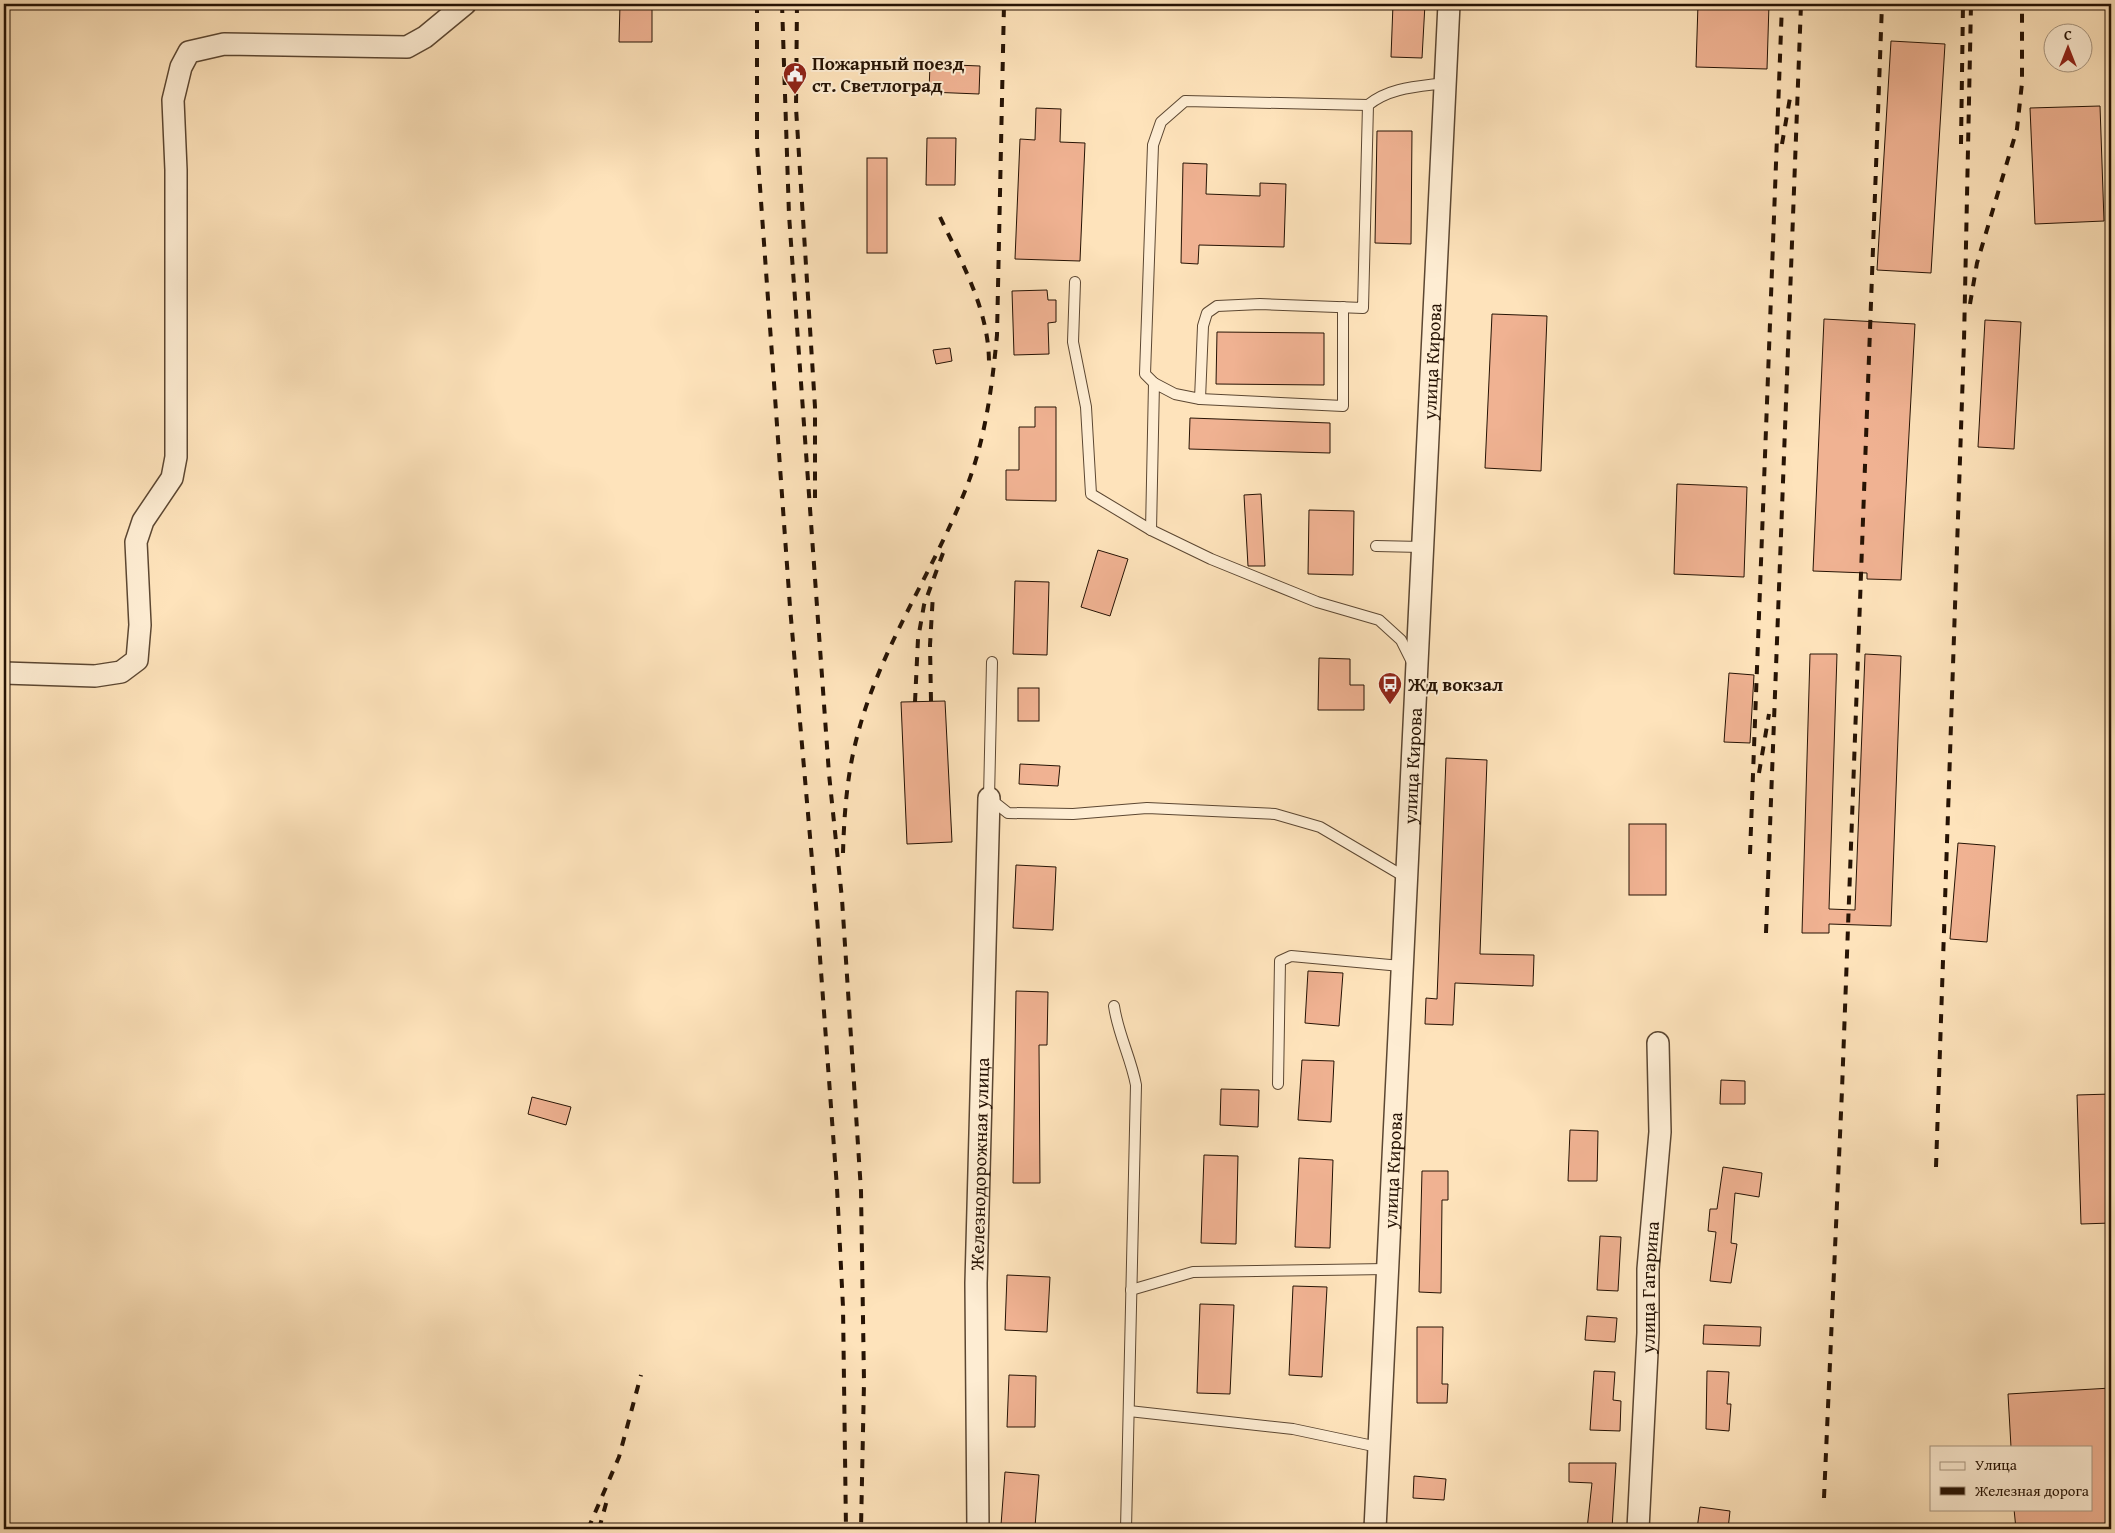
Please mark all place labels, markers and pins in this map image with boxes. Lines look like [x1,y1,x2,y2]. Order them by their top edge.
place label: Пожарный поезд ст. Светлоград [812,49,965,99]
public building icon: Пожарный поезд ст. Светлоград [782,61,808,95]
place label: Жд вокзал [1407,670,1503,698]
bus stop icon: Жд вокзал [1377,671,1403,705]

